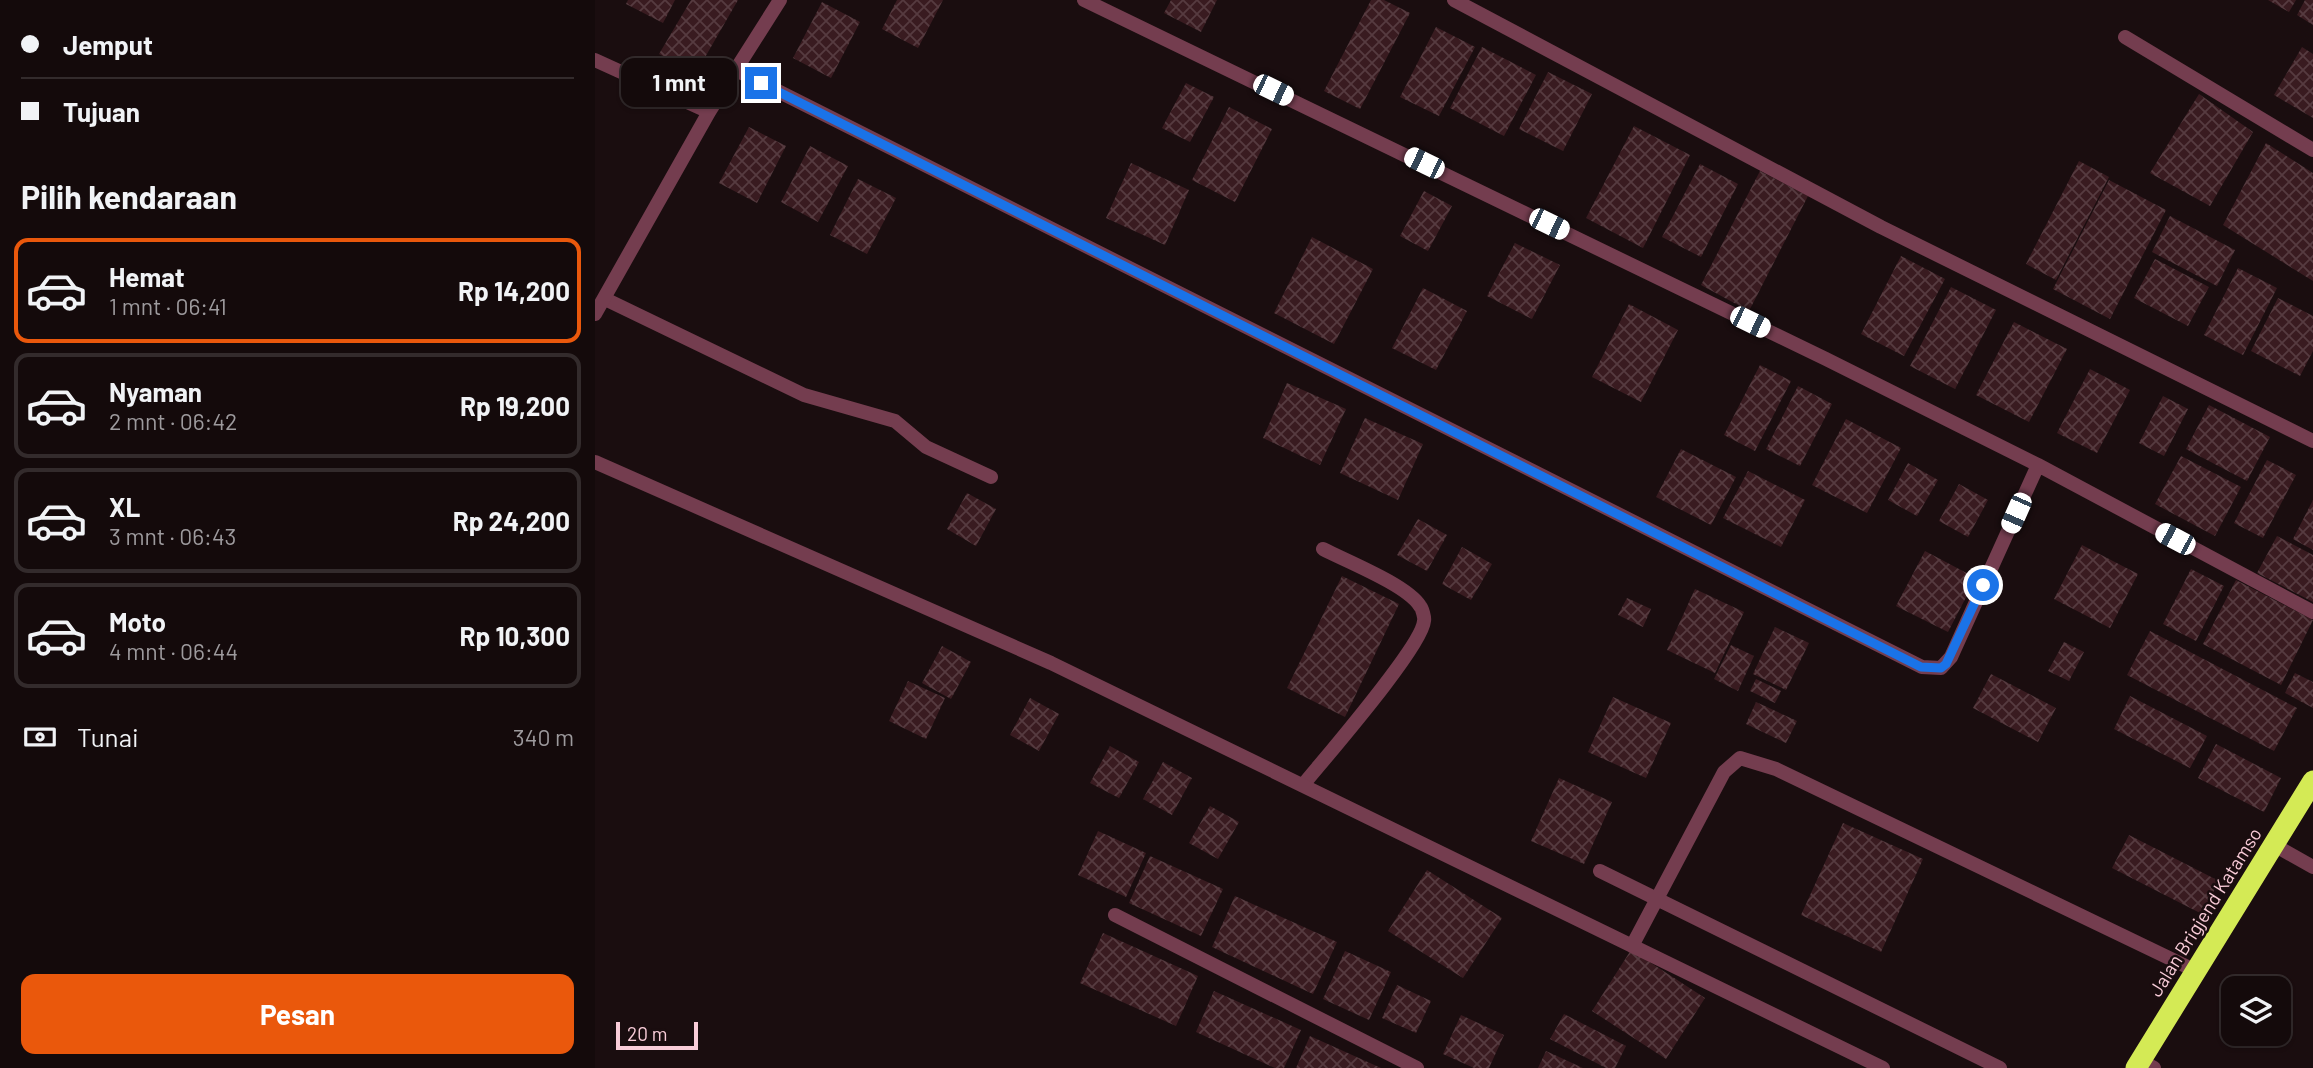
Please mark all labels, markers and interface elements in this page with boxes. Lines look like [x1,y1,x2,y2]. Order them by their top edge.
text: Jemput [63,29,153,60]
callout: 1 mnt [621,58,737,108]
route end [745,67,777,99]
text: 1 mnt [652,68,706,96]
car [1250,71,1297,109]
text: Tujuan [63,96,140,127]
car [1401,144,1448,182]
text: Pilih kendaraan [21,177,237,215]
car [1526,205,1573,243]
icon: car [25,259,88,322]
text: Hemat [109,261,185,292]
text: Rp 14,200 [458,275,570,306]
text: 1 mnt · 06:41 [109,292,227,320]
car [1727,303,1774,341]
icon: car [25,374,88,437]
text: Nyaman [109,376,202,407]
text: Rp 19,200 [460,390,570,421]
text: 2 mnt · 06:42 [109,407,237,435]
icon: car [25,489,88,552]
car [1998,490,2035,536]
text: XL [109,491,140,522]
text: Rp 24,200 [453,505,570,536]
car [2152,520,2199,558]
text: 3 mnt · 06:43 [109,522,236,550]
route start [1967,569,1999,601]
icon: car [25,604,88,667]
text: Moto [109,606,166,637]
text: Rp 10,300 [459,620,570,651]
text: 4 mnt · 06:44 [109,637,238,665]
icon: cash [21,718,59,756]
text: Tunai [77,721,139,752]
text: 340 m [513,723,574,751]
street label: Jalan Brigjend Katamso [2143,823,2266,1000]
button: Pesan [21,974,574,1054]
map controls [2221,976,2291,1046]
button: layers [2221,976,2291,1046]
scale bar [616,1019,698,1051]
text: 20 m [627,1022,667,1045]

